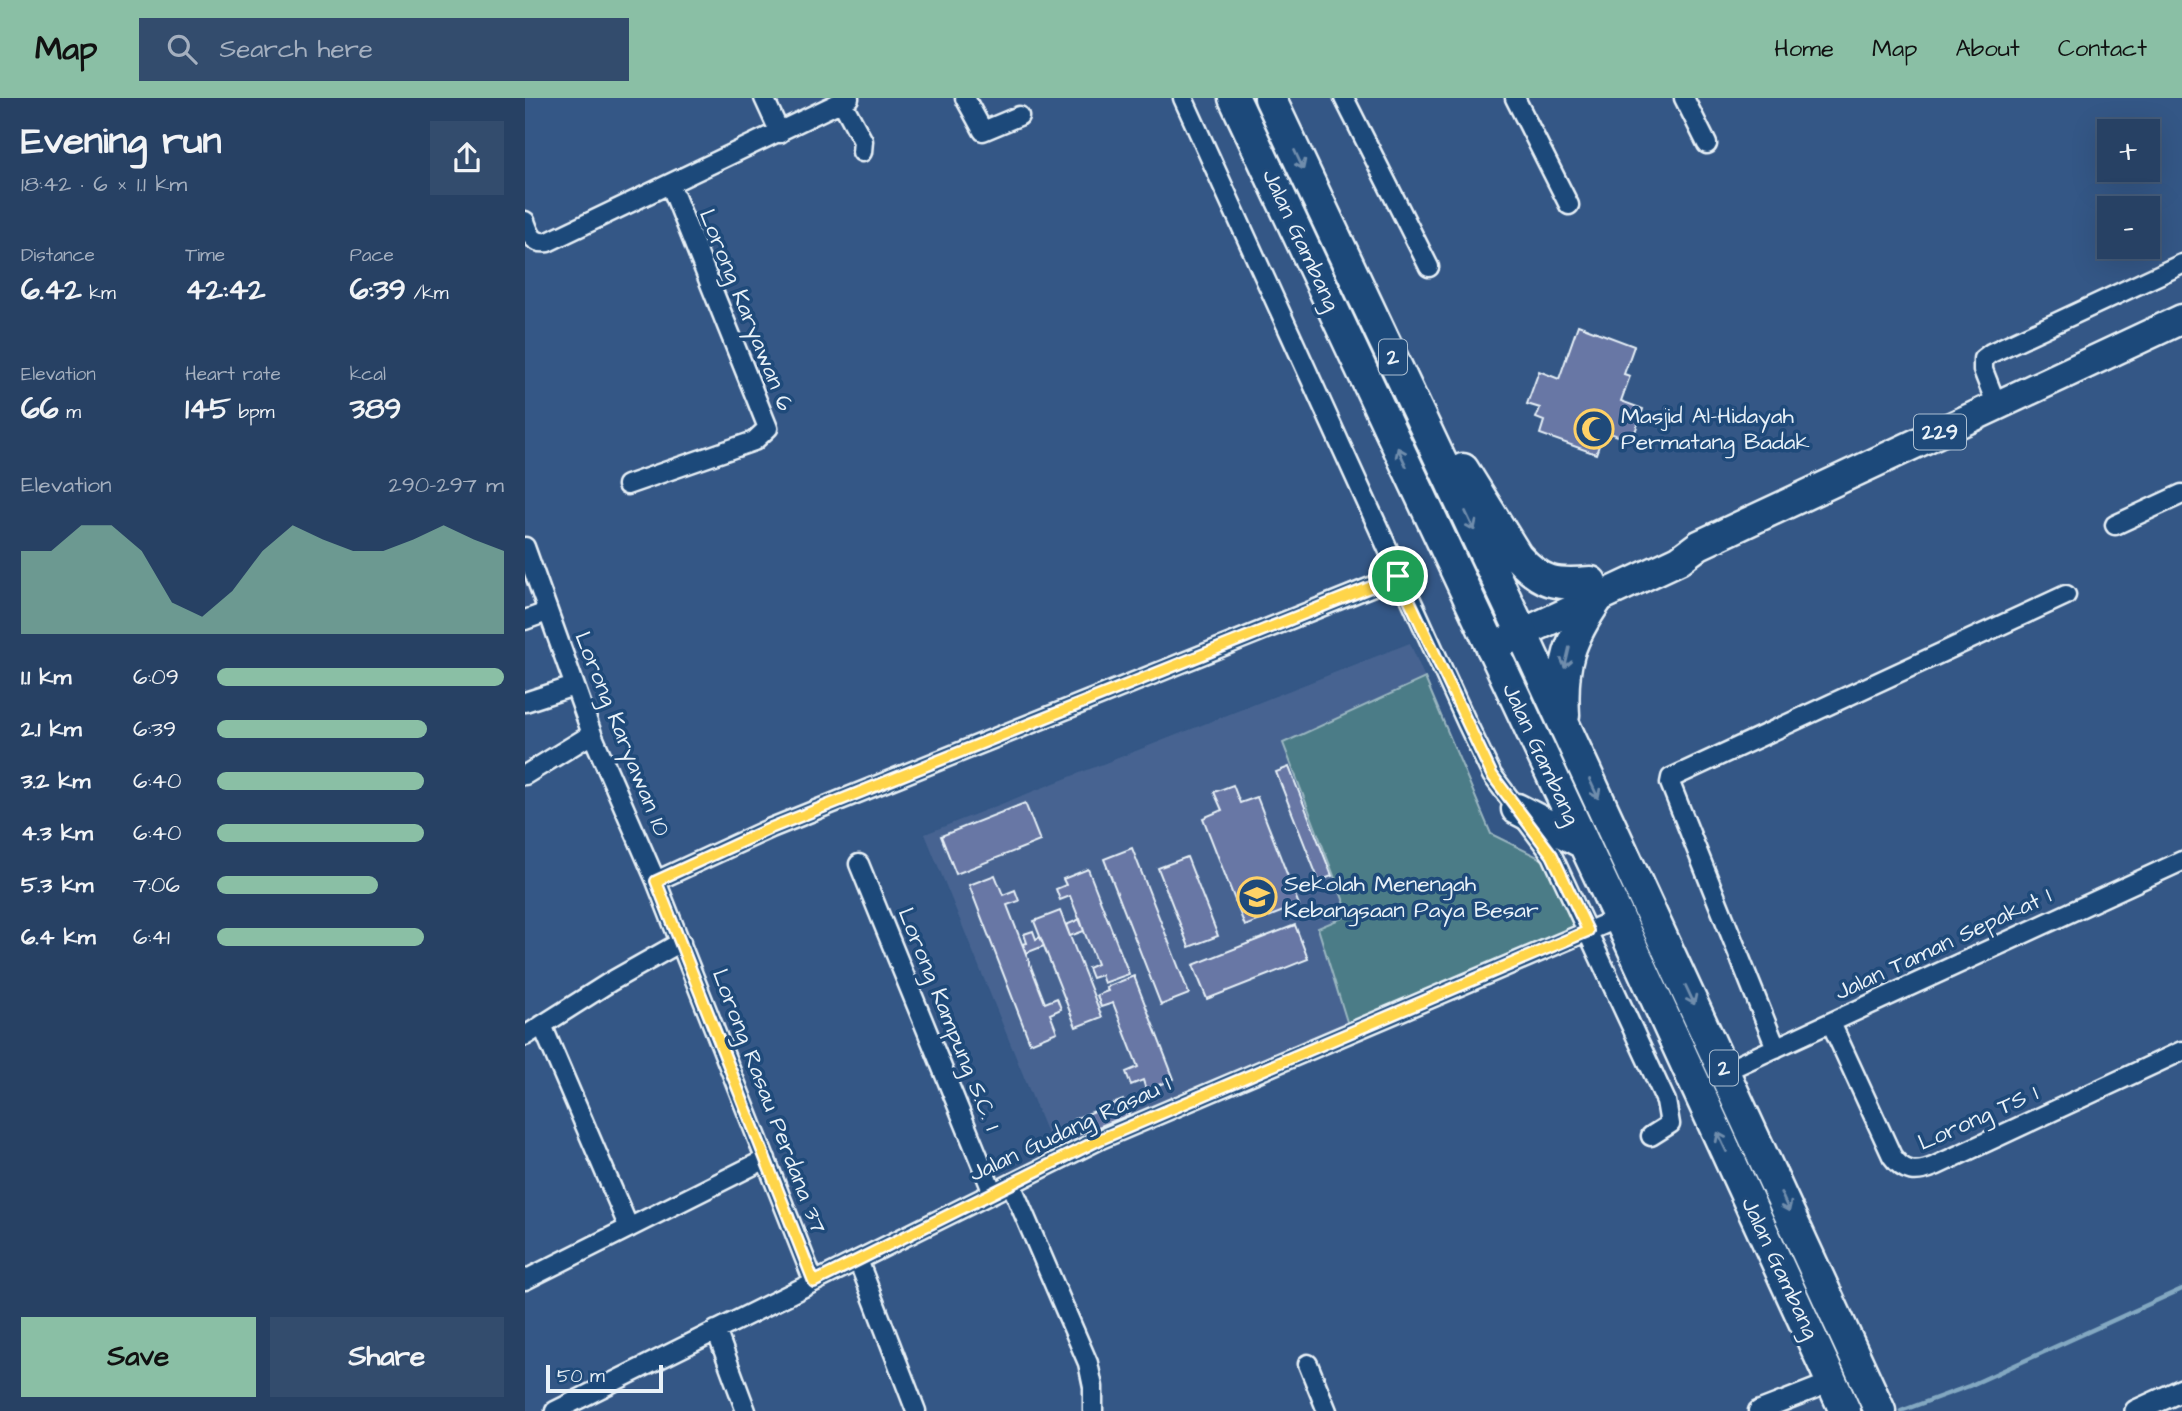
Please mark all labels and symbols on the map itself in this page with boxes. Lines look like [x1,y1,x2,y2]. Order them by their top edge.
one-way arrow [1293,149,1307,170]
street label: Jalan Gambang [1253,164,1348,317]
street label: Lorong Karyawan 6 [690,204,801,416]
road number: 2 [1379,340,1407,374]
place label: Masjid Al-Hidayah Permatang Badak [1621,400,1810,459]
mosque icon: Masjid Al-Hidayah Permatang Badak [1573,408,1615,450]
road number: 229 [1914,414,1966,450]
one-way arrow [1395,447,1408,468]
one-way arrow [1463,510,1477,531]
pin [1368,546,1428,606]
street label: Lorong Karyawan 10 [565,627,678,842]
one-way arrow [1560,646,1573,669]
street label: Jalan Gambang [1493,678,1588,831]
one-way arrow [1588,777,1601,799]
place label: Sekolah Menengah Kebangsaan Paya Besar [1284,868,1539,927]
school or university icon: Sekolah Menengah Kebangsaan Paya Besar [1236,876,1278,918]
street label: Jalan Taman Sepakat 1 [1830,880,2056,1008]
street label: Lorong Kampung S.C. 1 [889,903,1008,1135]
street label: Lorong Rasau Perdana 37 [703,964,834,1238]
one-way arrow [1683,984,1697,1005]
road number: 2 [1710,1051,1738,1086]
street label: Jalan Gudang Rasau 1 [964,1068,1176,1191]
street label: Lorong TS 1 [1913,1077,2044,1160]
one-way arrow [1715,1132,1728,1153]
one-way arrow [1778,1191,1792,1212]
street label: Jalan Gambang [1732,1192,1827,1345]
scale bar [546,1362,663,1394]

